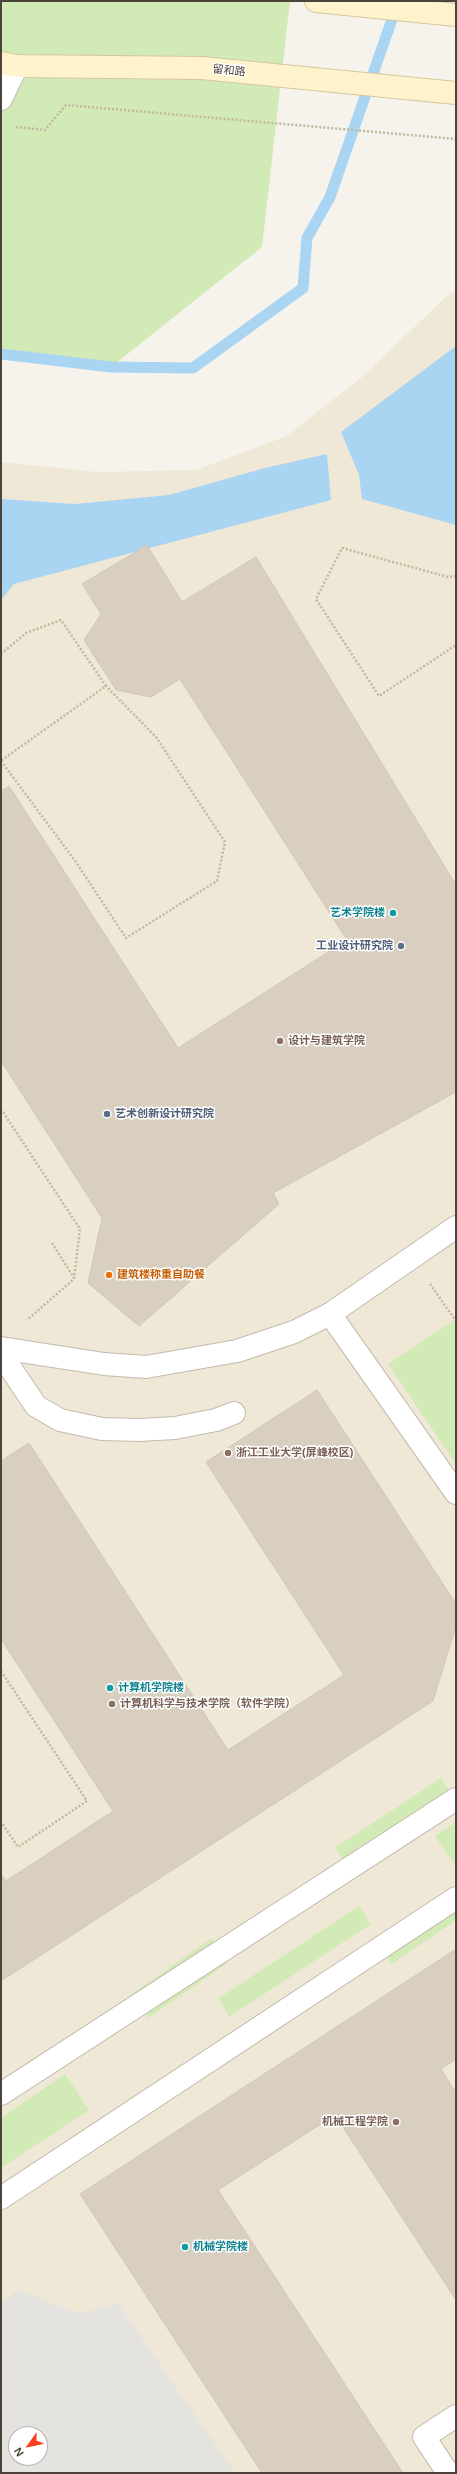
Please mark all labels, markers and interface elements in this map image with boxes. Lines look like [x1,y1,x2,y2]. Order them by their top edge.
street label: 留和路 [212,63,246,79]
place label: 艺术学院楼 [330,906,385,920]
marker: 艺术学院楼 [388,908,398,918]
place label: 工业设计研究院 [316,939,393,953]
marker: 工业设计研究院 [396,941,406,951]
place label: 设计与建筑学院 [288,1034,365,1048]
marker: 设计与建筑学院 [275,1036,285,1046]
place label: 艺术创新设计研究院 [115,1107,214,1121]
marker: 艺术创新设计研究院 [102,1109,112,1119]
place label: 建筑楼称重自助餐 [117,1268,205,1282]
marker: 建筑楼称重自助餐 [104,1270,114,1280]
place label: 浙江工业大学(屏峰校区) [236,1446,353,1460]
marker: 浙江工业大学(屏峰校区) [223,1448,233,1458]
place label: 计算机学院楼 [118,1681,184,1695]
marker: 计算机学院楼 [105,1683,115,1693]
place label: 计算机科学与技术学院（软件学院） [120,1697,296,1711]
marker: 计算机科学与技术学院（软件学院） [107,1699,117,1709]
place label: 机械工程学院 [322,2115,388,2129]
marker: 机械工程学院 [391,2117,401,2127]
place label: 机械学院楼 [193,2240,248,2254]
marker: 机械学院楼 [180,2242,190,2252]
north arrow [8,2426,48,2466]
text: N [12,2445,26,2459]

